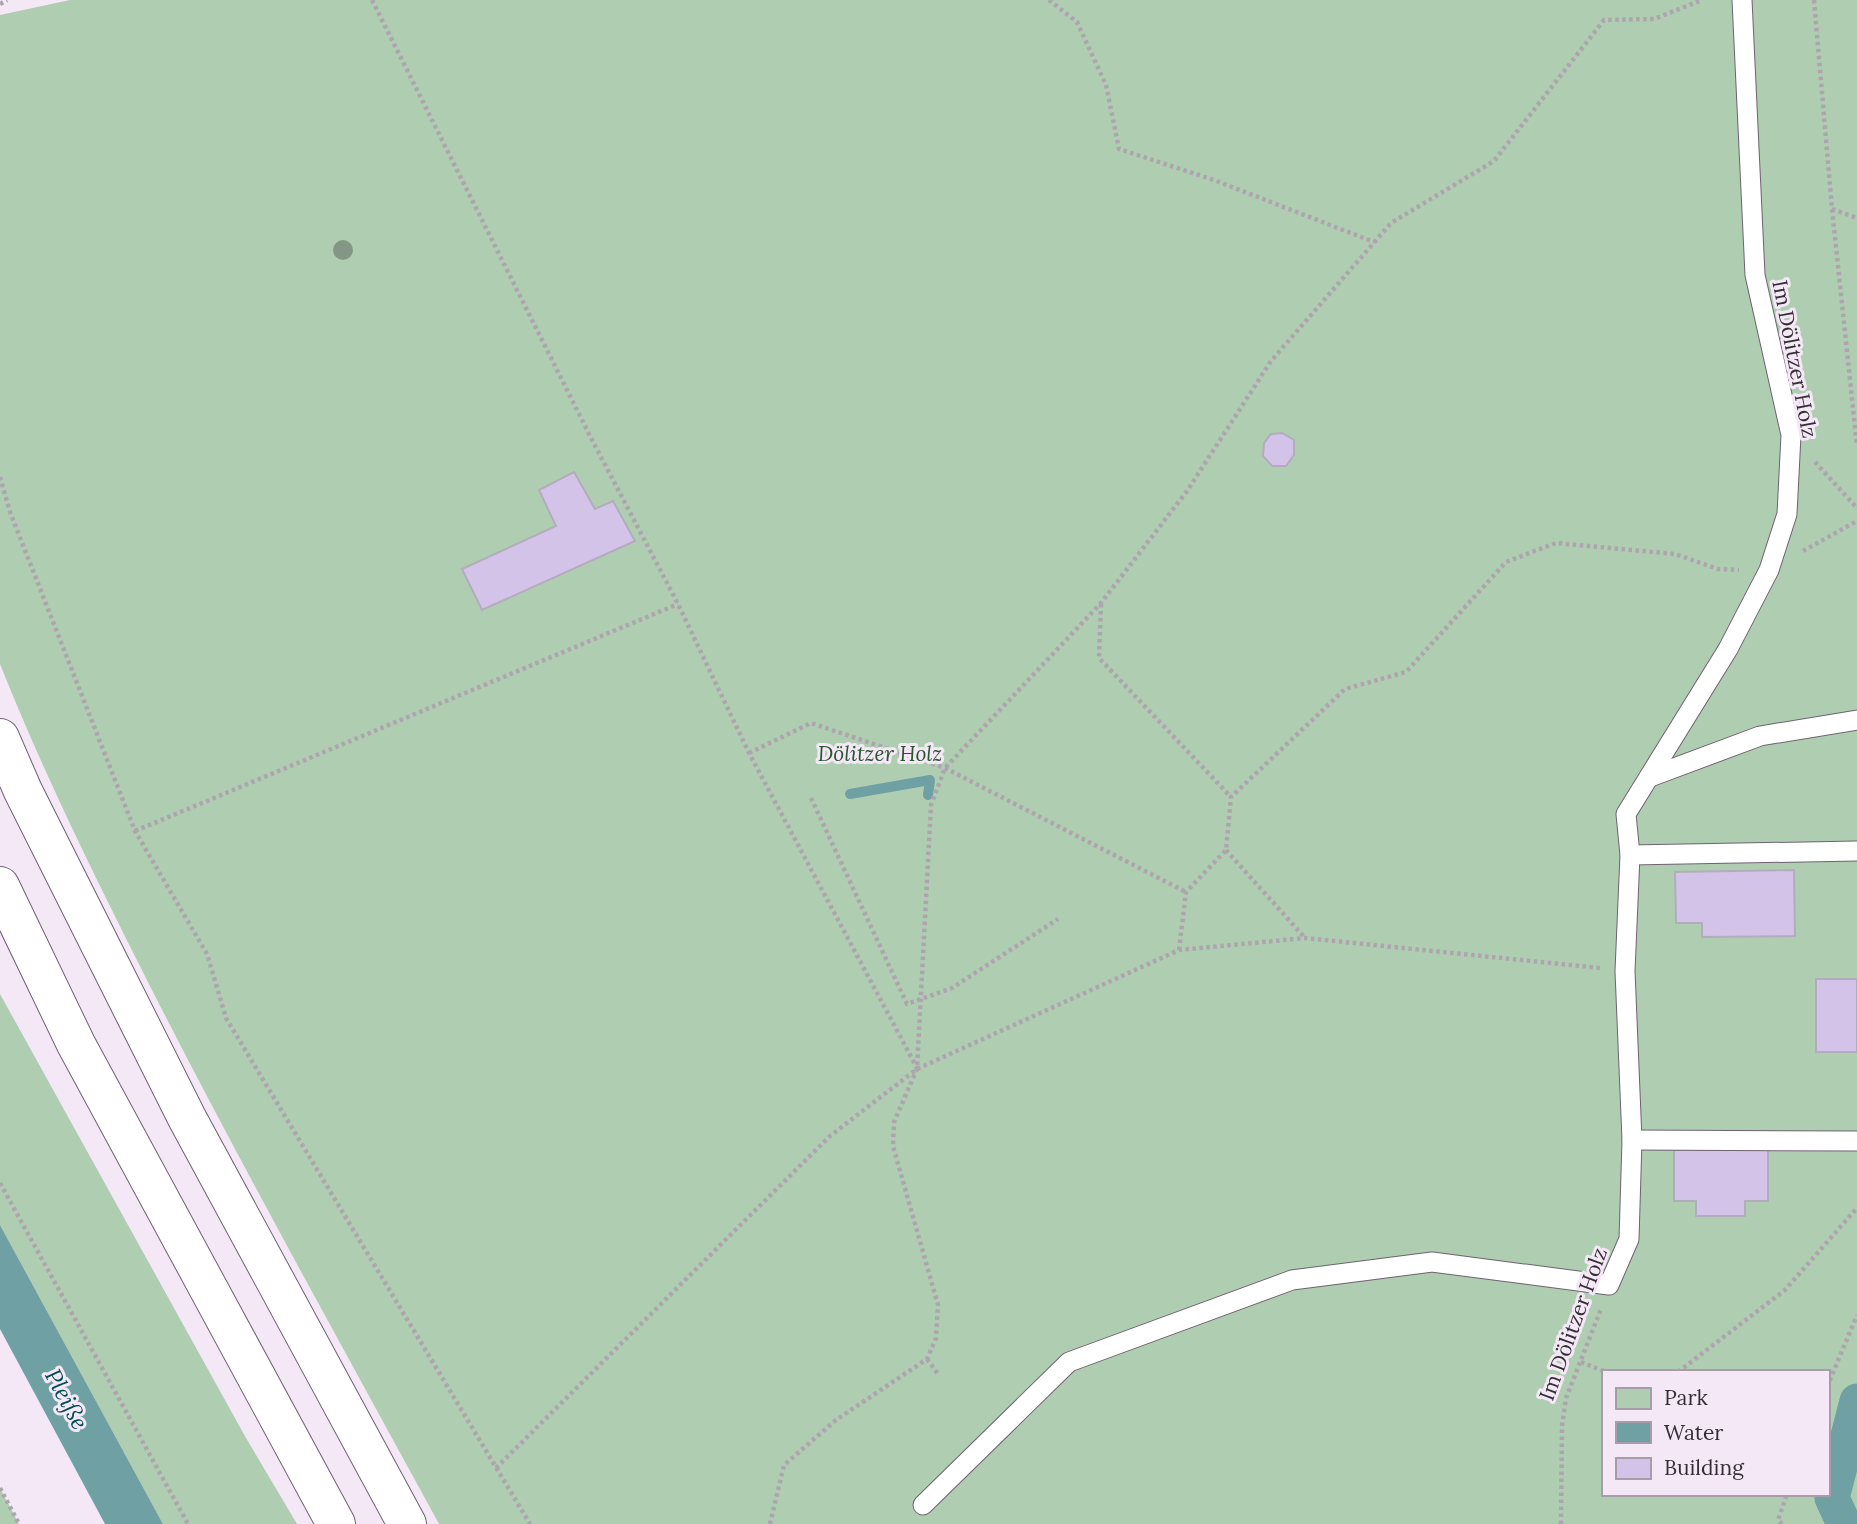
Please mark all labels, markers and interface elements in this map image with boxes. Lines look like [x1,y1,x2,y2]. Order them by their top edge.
street label: Im Dölitzer Holz [1766,278,1824,440]
park label: Dölitzer Holz [818,740,942,767]
street label: Im Dölitzer Holz [1533,1244,1613,1404]
water label: Pleiße [39,1364,95,1434]
legend [1602,1370,1829,1496]
text: Park [1664,1384,1708,1411]
text: Water [1664,1419,1723,1446]
text: Building [1664,1454,1744,1481]

